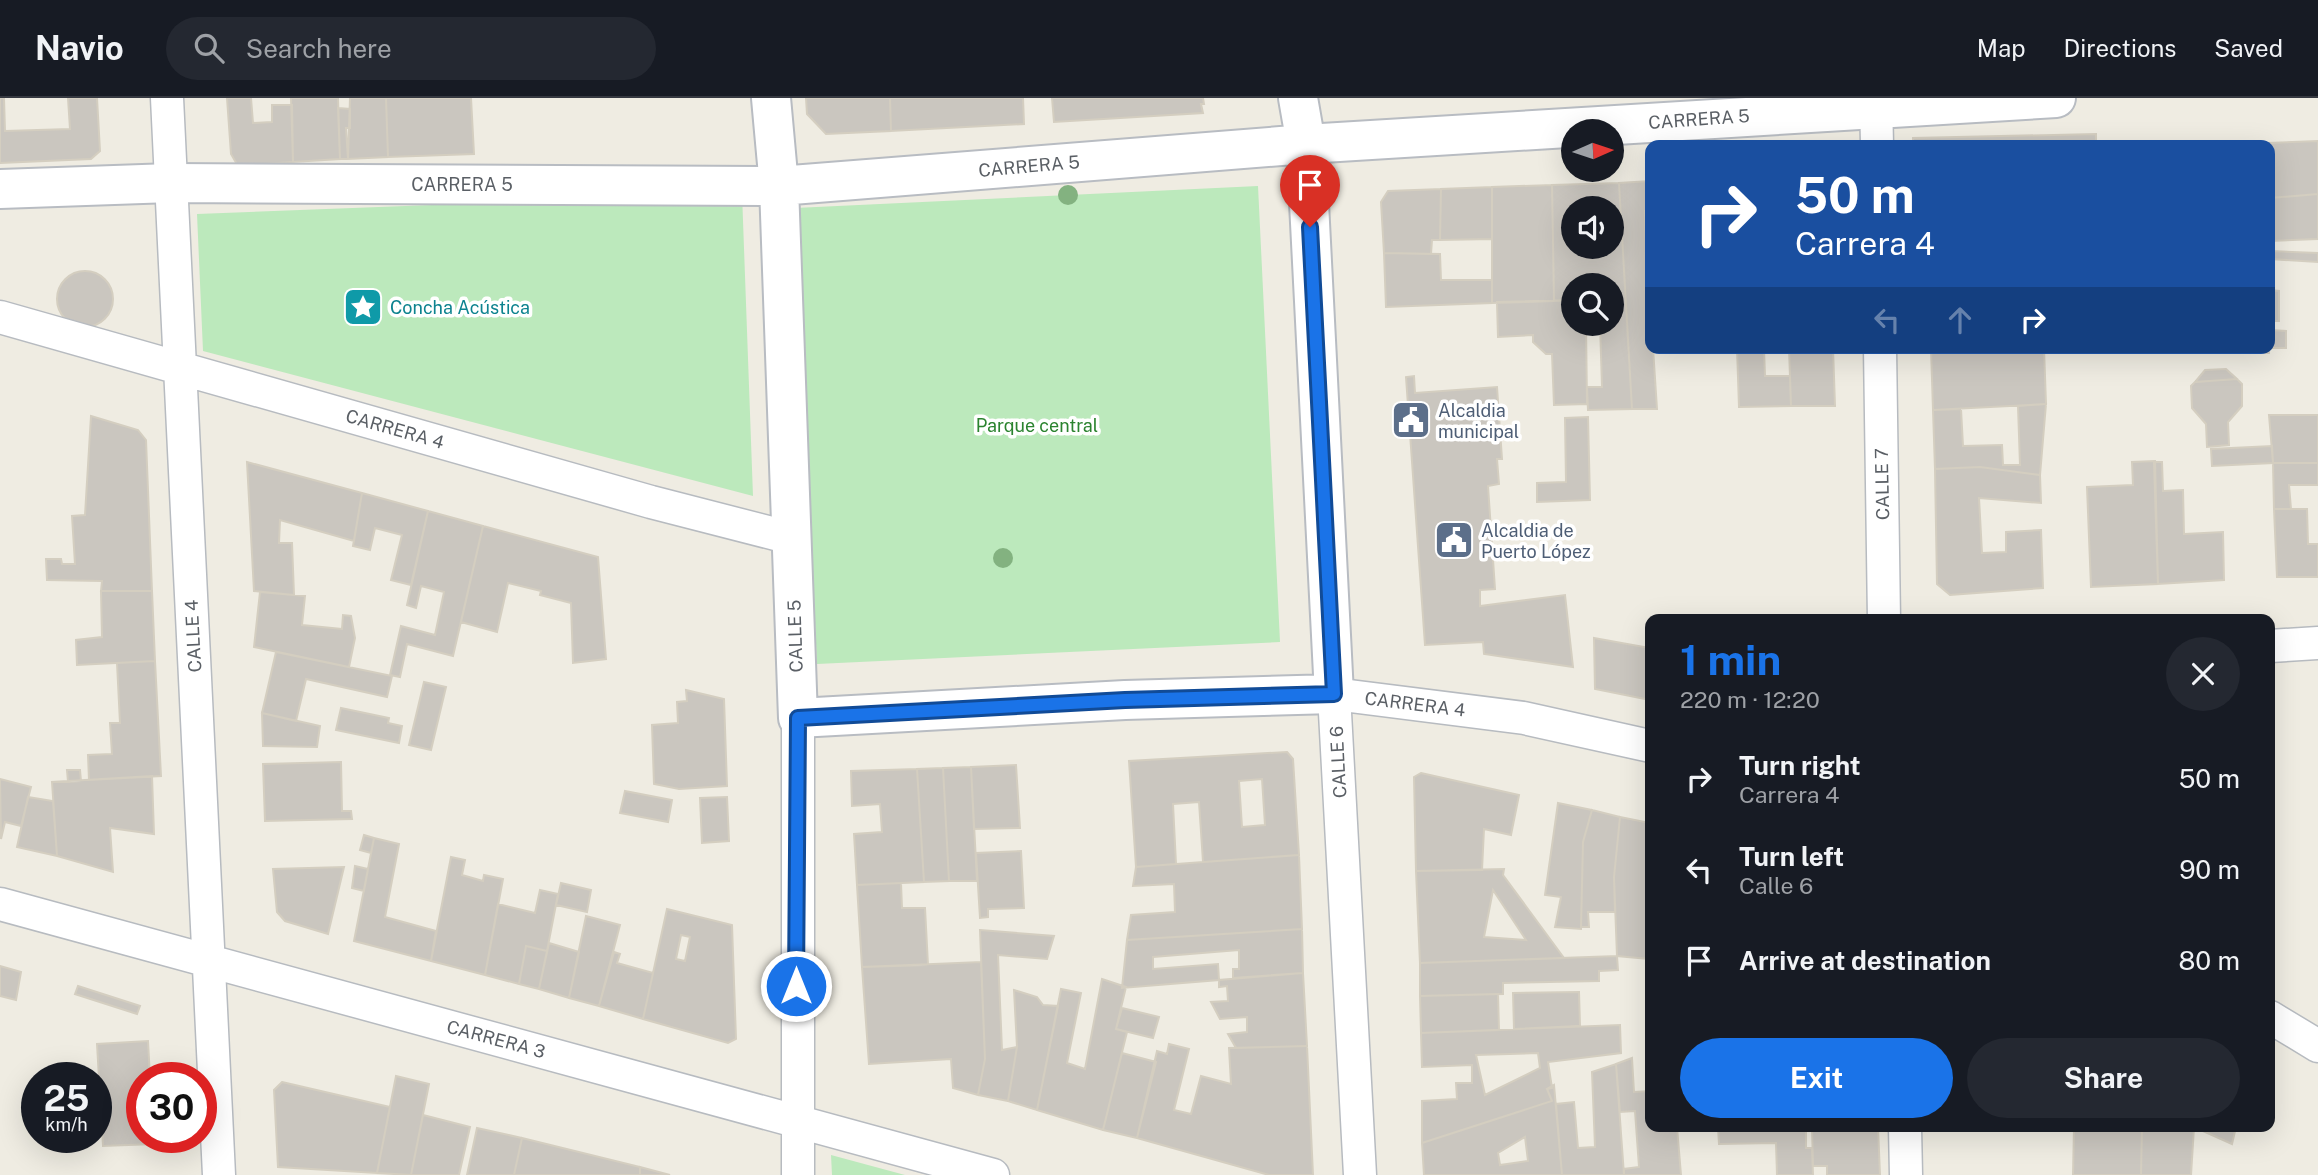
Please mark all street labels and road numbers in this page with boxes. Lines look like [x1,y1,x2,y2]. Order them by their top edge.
street label: CARRERA 5 [1648,105,1750,133]
street label: CARRERA 5 [978,151,1080,181]
street label: CARRERA 5 [411,174,513,195]
street label: CARRERA 4 [343,405,447,453]
street label: CALLE 7 [1871,448,1893,520]
street label: CALLE 4 [181,599,205,673]
street label: CALLE 5 [783,599,807,673]
street label: CARRERA 4 [1363,687,1467,721]
street label: CALLE 6 [1326,725,1350,799]
street label: CARRERA 3 [444,1016,548,1062]

